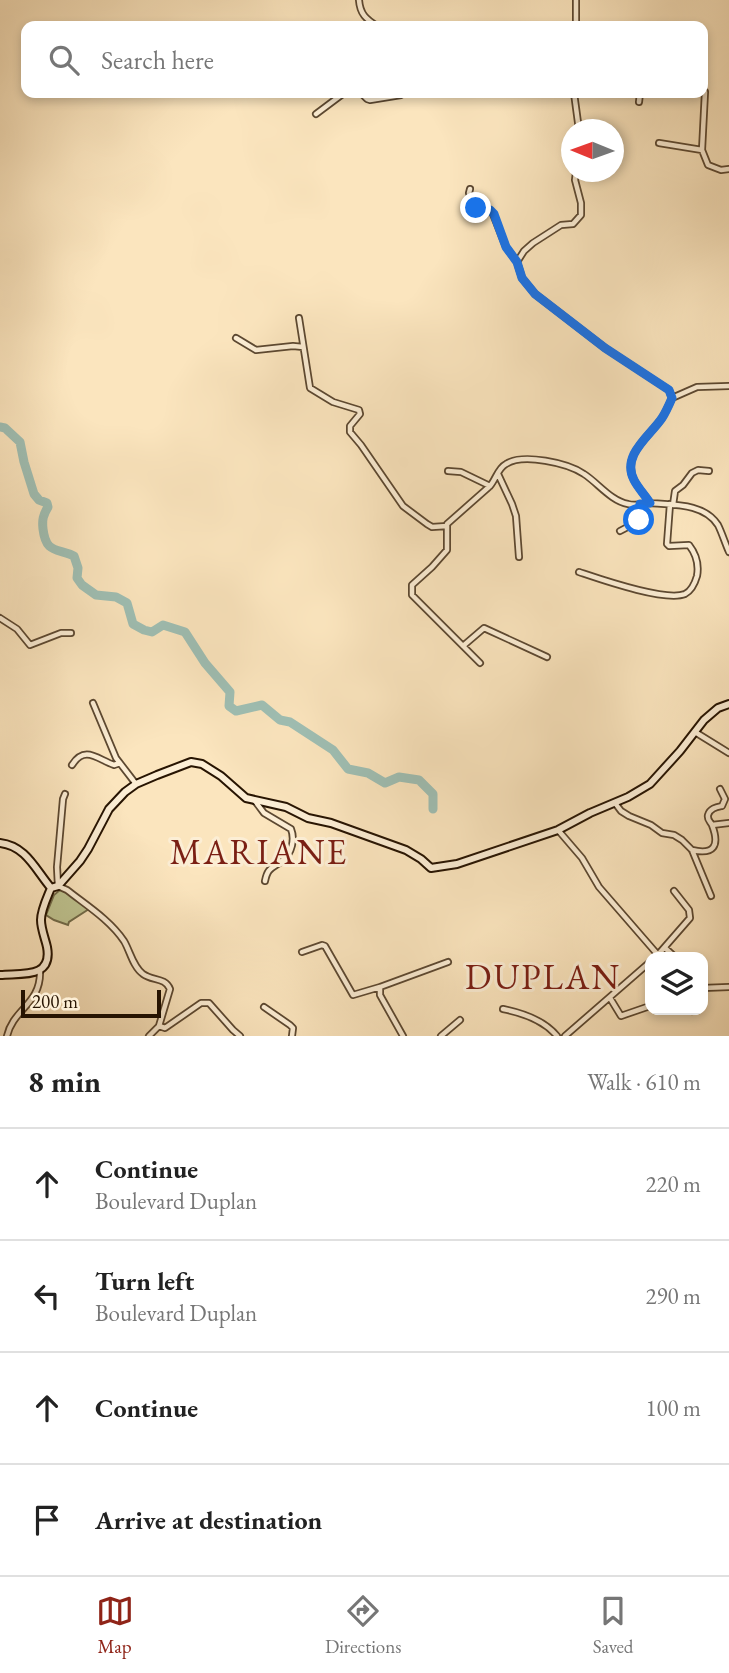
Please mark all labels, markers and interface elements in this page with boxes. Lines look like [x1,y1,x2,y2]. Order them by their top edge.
search box [21,21,708,98]
icon: search [45,41,83,79]
text: Search here [101,43,214,77]
north arrow [561,119,624,182]
route end [460,192,491,223]
route start [623,504,654,535]
district label: MARIANE [170,829,348,874]
map controls [645,952,708,1015]
button: layers [645,952,708,1015]
district label: DUPLAN [465,954,621,999]
scale bar [21,987,161,1019]
text: 200 m [32,989,78,1014]
text: 8 min [28,1062,101,1101]
text: Walk · 610 m [587,1067,701,1097]
text: Continue [95,1152,198,1186]
icon: ahead [28,1165,66,1203]
text: 220 m [645,1169,701,1199]
text: Boulevard Duplan [95,1186,257,1216]
text: Turn left [95,1264,194,1298]
icon: left [28,1277,66,1315]
text: 290 m [645,1281,701,1311]
text: Boulevard Duplan [95,1298,257,1328]
icon: ahead [28,1389,66,1427]
text: Continue [95,1391,198,1425]
text: 100 m [645,1393,701,1423]
icon: arrive [28,1501,66,1539]
text: Arrive at destination [95,1503,322,1537]
tab: Map [96,1592,134,1659]
tab: Directions [325,1592,401,1659]
tab: Saved [593,1592,633,1659]

